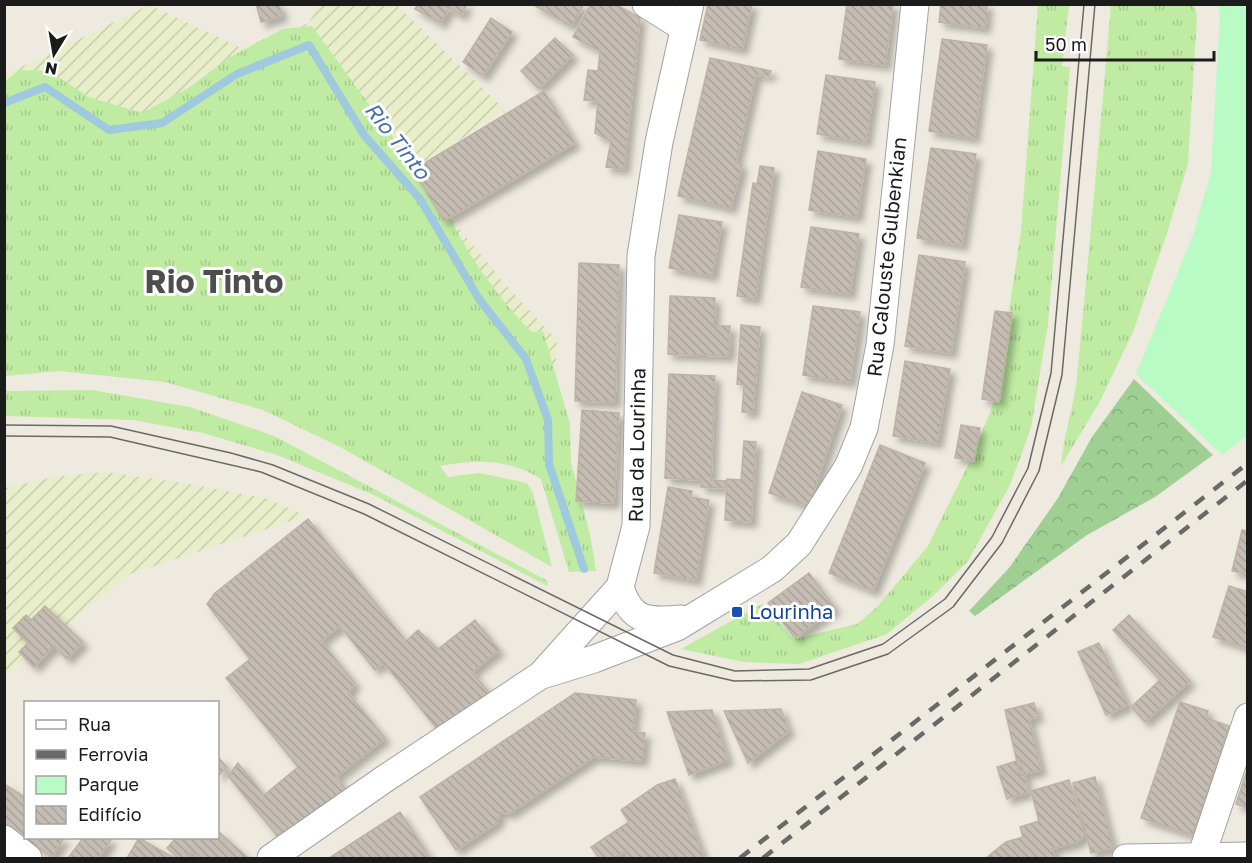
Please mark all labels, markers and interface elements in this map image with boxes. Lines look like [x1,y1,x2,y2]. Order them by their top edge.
north arrow [24,24,84,84]
scale bar [1036,24,1214,62]
text: 50 m [1045,33,1087,55]
text: N [43,58,59,80]
water label: Rio Tinto [360,97,437,185]
street label: Rua Calouste Gulbenkian [861,136,911,378]
district label: Rio Tinto [144,262,284,300]
street label: Rua da Lourinha [623,368,649,522]
place label: Lourinha [749,599,833,623]
marker: Lourinha [730,605,744,619]
legend [24,701,219,839]
text: Rua [78,713,111,735]
text: Ferrovia [78,743,148,765]
text: Parque [78,773,139,795]
text: Edifício [78,803,142,825]

